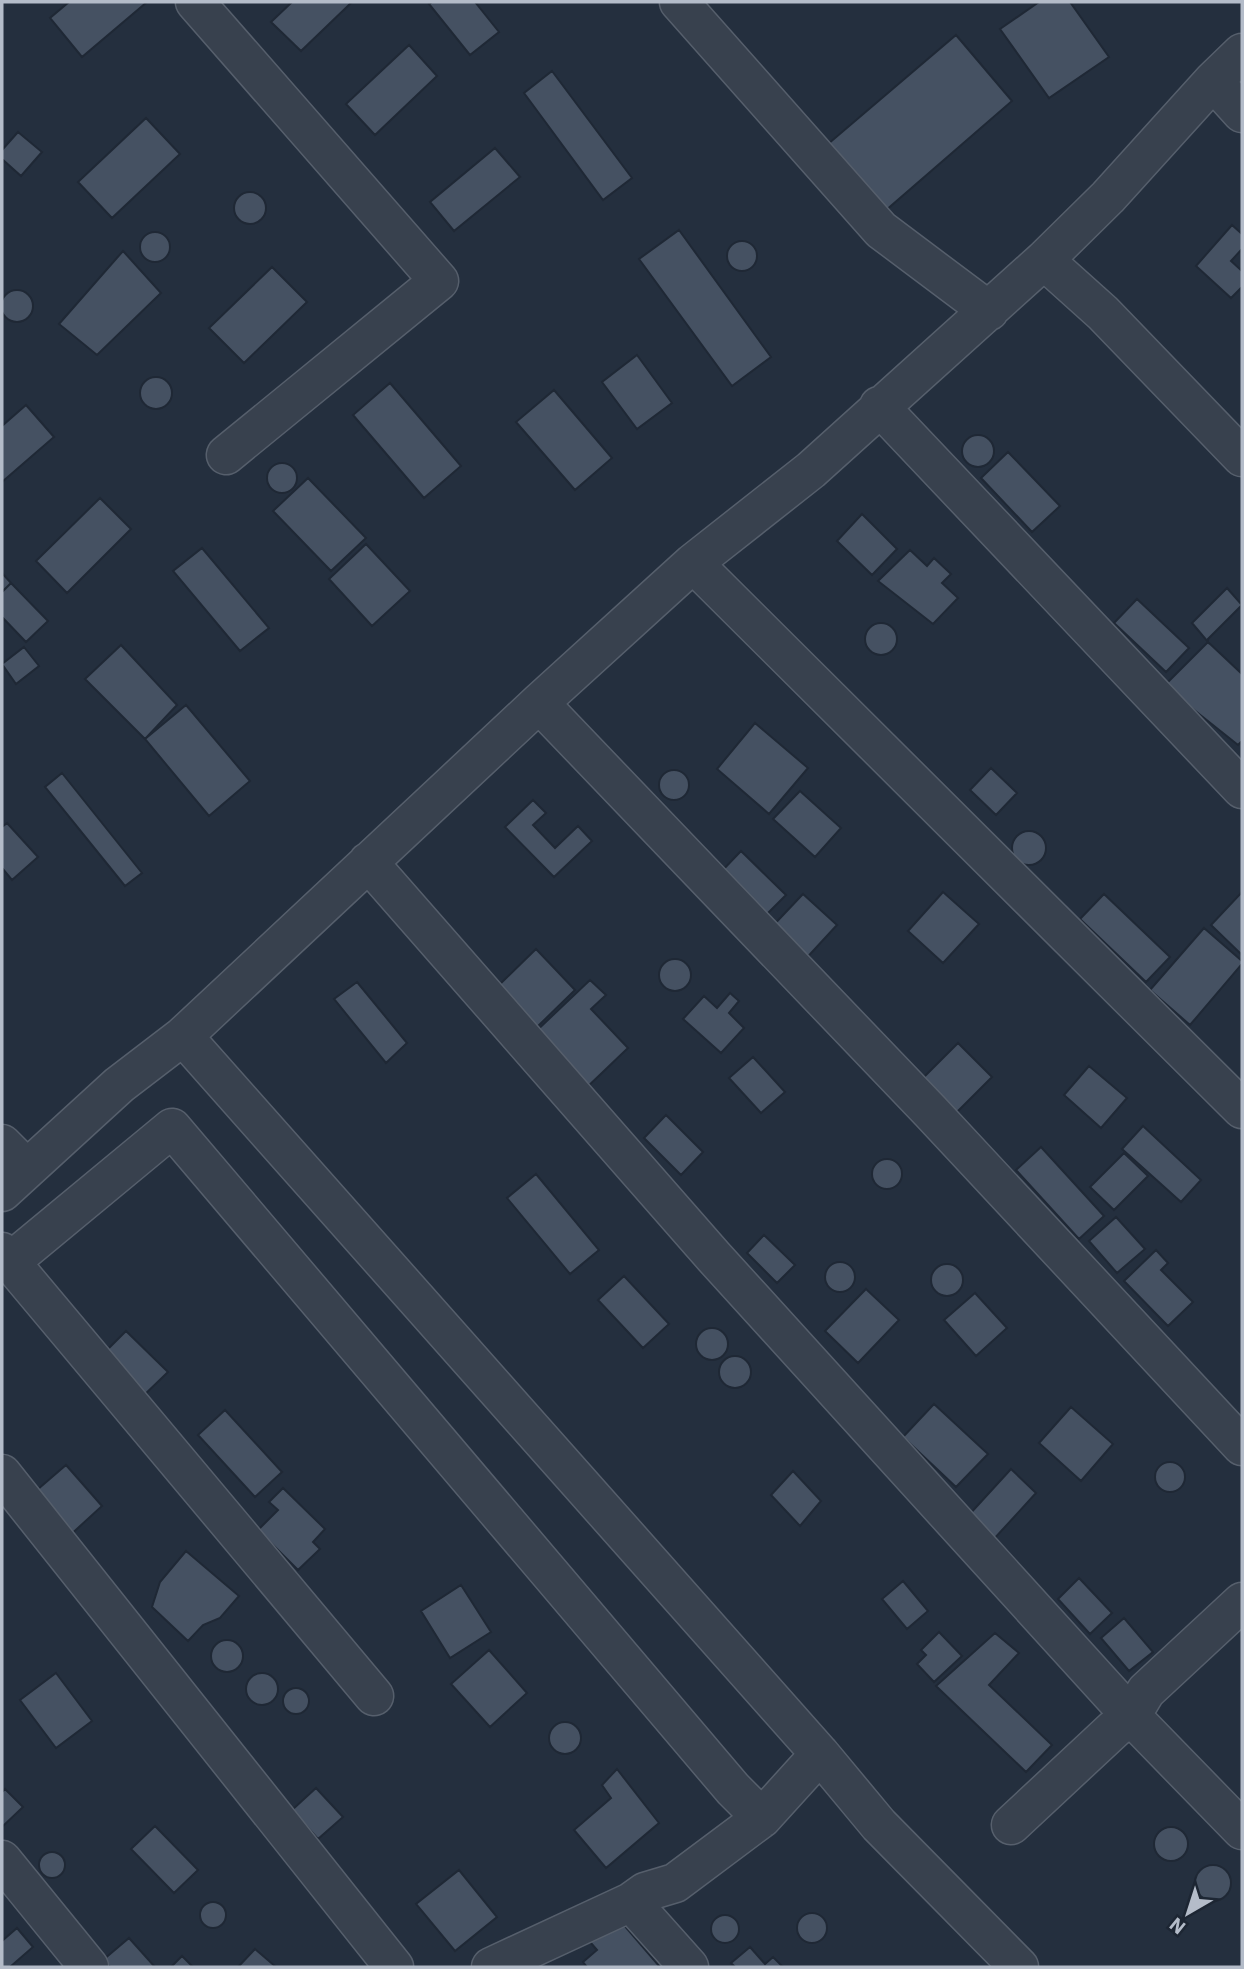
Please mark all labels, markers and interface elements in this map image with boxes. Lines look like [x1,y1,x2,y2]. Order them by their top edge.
north arrow [1153,1878,1223,1948]
text: N [1164,1913,1190,1940]

